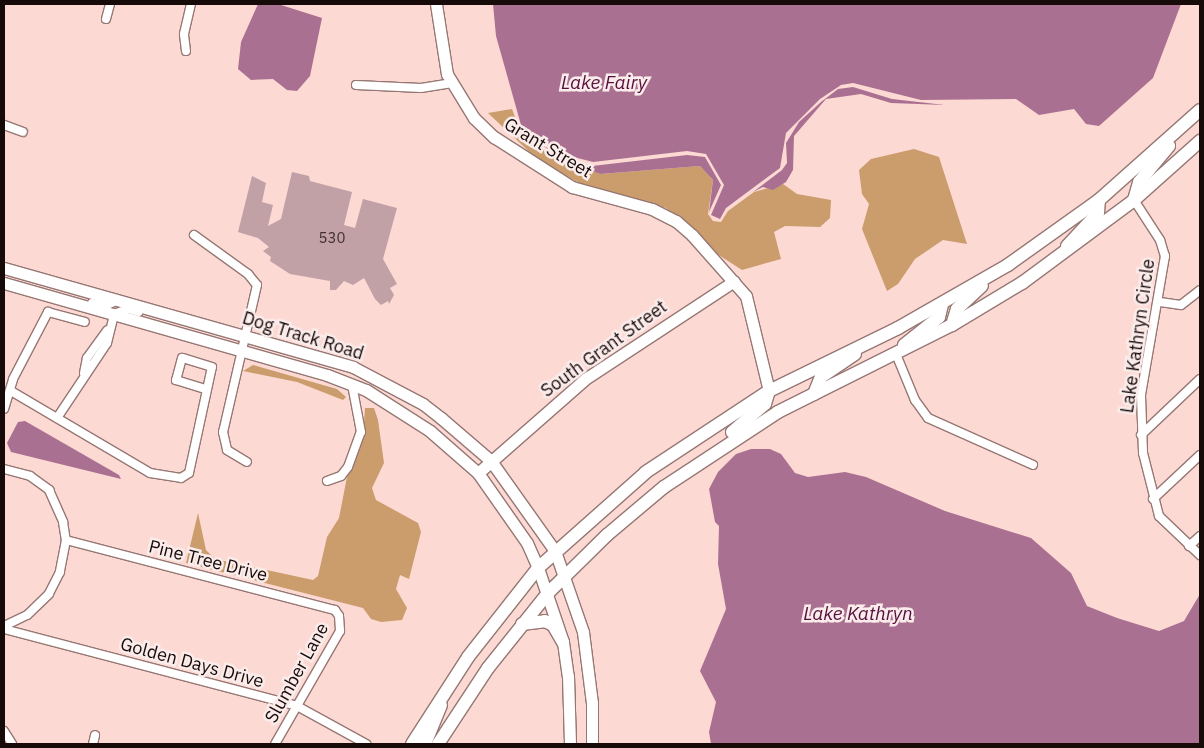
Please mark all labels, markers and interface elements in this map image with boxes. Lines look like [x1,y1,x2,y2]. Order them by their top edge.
water label: Lake Fairy [561,72,647,94]
street label: Grant Street [500,113,596,183]
house number: 530 [319,229,345,247]
street label: Lake Kathryn Circle [1116,258,1160,414]
street label: South Grant Street [537,296,671,402]
street label: Dog Track Road [240,307,366,365]
street label: Pine Tree Drive [146,536,270,586]
water label: Lake Kathryn [803,603,913,625]
street label: Slumber Lane [261,619,333,727]
street label: Golden Days Drive [118,633,266,693]

